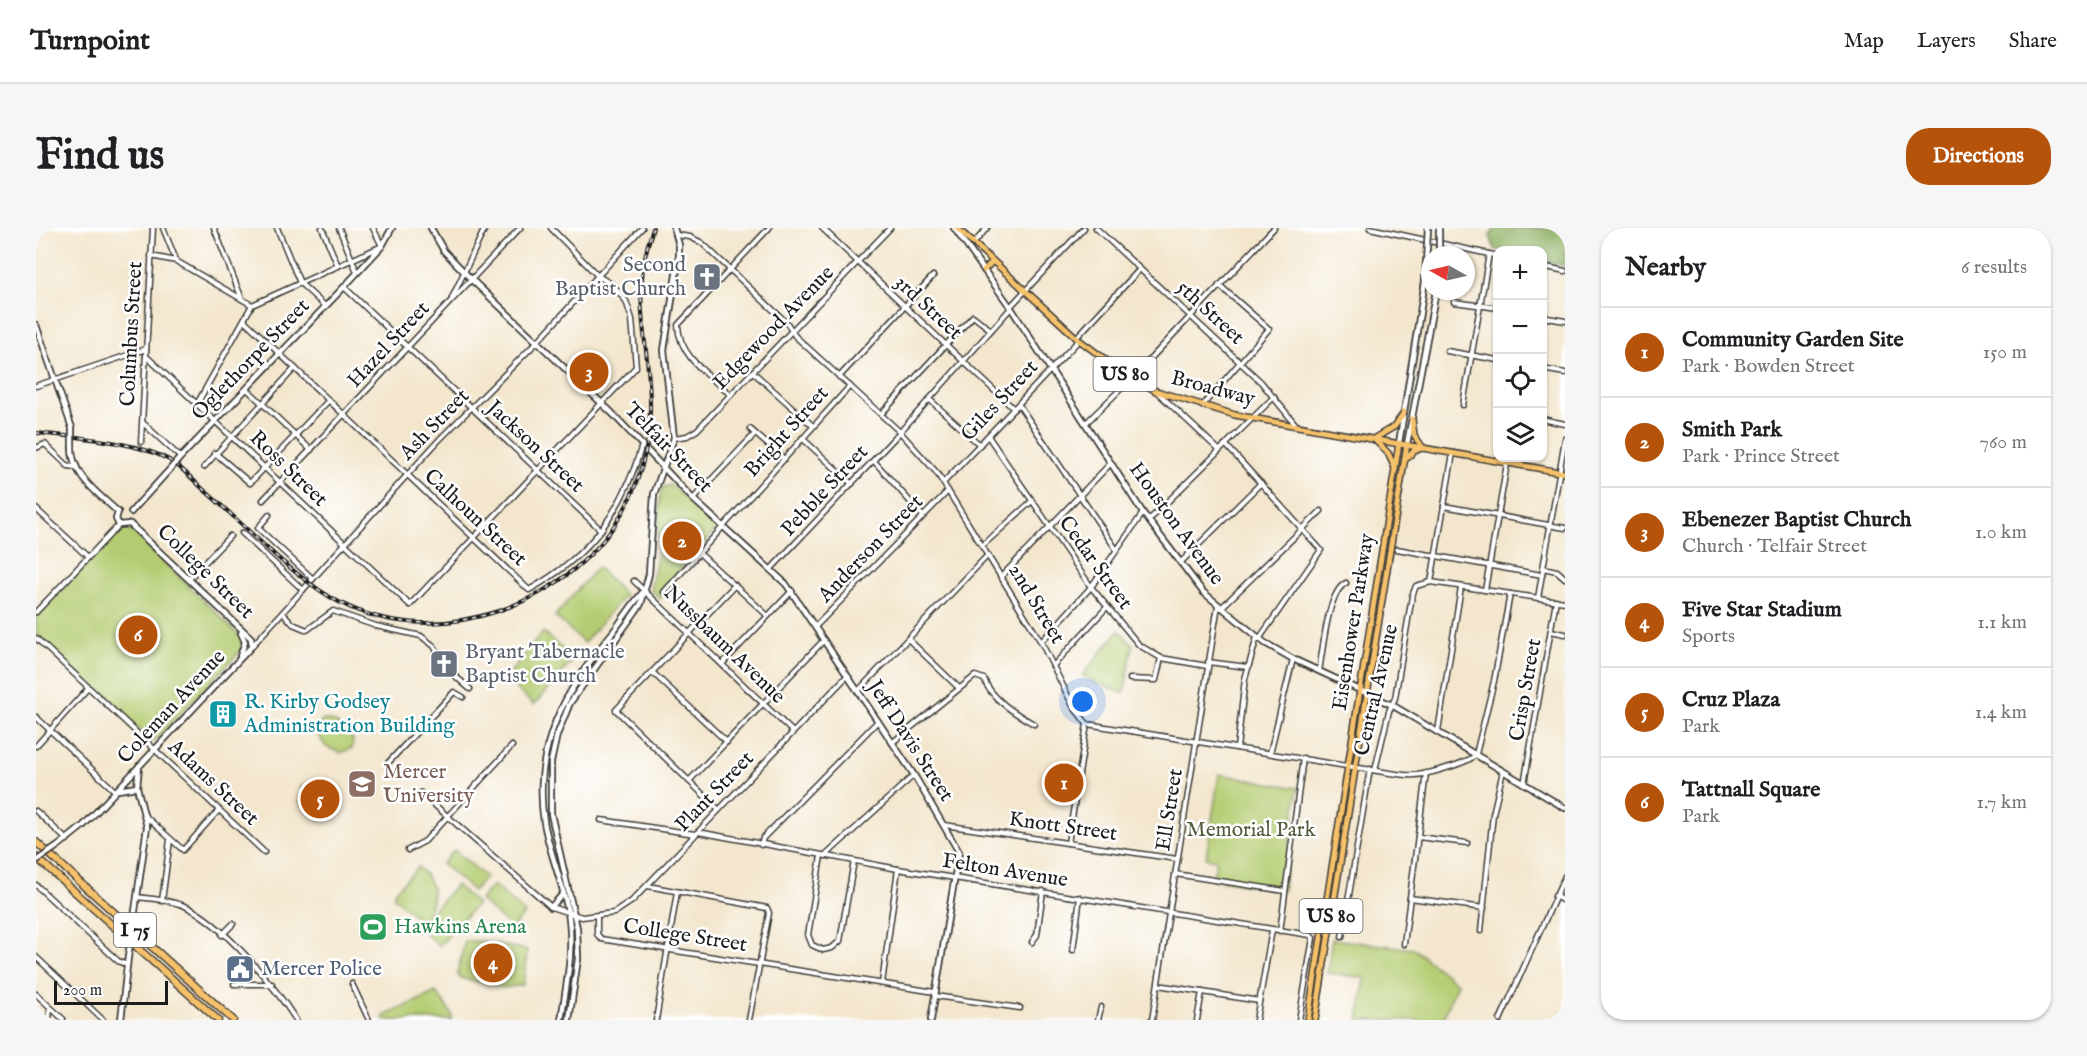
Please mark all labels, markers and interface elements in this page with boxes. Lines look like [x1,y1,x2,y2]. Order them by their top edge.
text: Turnpoint [30,24,150,59]
text: Map [1844,28,1884,55]
text: Layers [1917,28,1976,55]
text: Share [2009,28,2057,55]
button: Directions [1906,128,2051,185]
text: Find us [36,130,164,183]
north arrow [1421,246,1475,300]
map controls [1493,246,1547,462]
button: + [1493,246,1547,300]
text: Nearby [1625,251,1706,284]
place label: Second Baptist Church [555,252,687,303]
text: 6 results [1961,255,2027,280]
street label: Edgewood Avenue [708,260,841,396]
street label: Columbus Street [115,261,149,407]
church icon: Second Baptist Church [691,261,723,293]
street label: 3rd Street [888,270,968,346]
street label: 5th Street [1171,275,1249,351]
street label: Oglethorpe Street [186,293,316,427]
street label: Hazel Street [342,296,436,394]
button: − [1493,300,1547,354]
text: Community Garden Site [1682,326,1904,354]
text: 1 [1641,340,1648,365]
text: 150 m [1983,340,2027,365]
pin: 3 [570,350,608,394]
button: locate [1493,354,1547,408]
text: Park · Bowden Street [1682,354,1855,379]
street label: Giles Street [955,355,1045,447]
road number: US 80 [1094,357,1156,391]
street label: Broadway [1168,365,1259,413]
street label: Bright Street [739,381,835,483]
street label: Ash Street [394,383,476,467]
street label: Jackson Street [479,394,590,499]
street label: Telfair Street [618,397,718,499]
button: layers [1493,408,1547,462]
text: Smith Park [1682,416,1782,444]
street label: Ross Street [243,425,333,513]
text: 2 [1640,430,1649,455]
text: 760 m [1980,430,2027,455]
street label: Pebble Street [776,439,874,543]
text: Park · Prince Street [1682,444,1840,469]
street label: Houston Avenue [1122,457,1230,591]
street label: Calhoun Street [418,463,532,573]
street label: Anderson Street [812,489,930,610]
text: Ebenezer Baptist Church [1682,506,1912,534]
street label: Cedar Street [1052,511,1138,615]
pin: 2 [662,518,702,564]
street label: College Street [151,519,259,625]
text: 3 [1641,520,1648,545]
text: 1.0 km [1975,520,2027,545]
street label: Eisenhower Parkway [1327,531,1381,713]
text: Church · Telfair Street [1682,534,1867,559]
street label: 2nd Street [1002,559,1070,649]
street label: Nussbaum Avenue [657,580,791,710]
text: Five Star Stadium [1682,596,1842,624]
text: 4 [1640,610,1649,635]
text: 1.1 km [1977,610,2027,635]
pin: 6 [118,612,158,658]
street label: Central Avenue [1349,621,1405,758]
text: Sports [1682,624,1735,649]
street label: Crisp Street [1504,637,1548,743]
place label: Bryant Tabernacle Baptist Church [465,639,625,690]
street label: Coleman Avenue [112,644,232,770]
church icon: Bryant Tabernacle Baptist Church [428,648,460,680]
street label: Jeff Davis Street [860,673,959,807]
text: Cruz Plaza [1682,686,1780,714]
your location [1068,687,1097,716]
place label: R. Kirby Godsey Administration Building [243,689,455,740]
building icon: R. Kirby Godsey Administration Building [207,698,239,730]
text: 5 [1641,700,1648,725]
text: 1.4 km [1975,700,2027,725]
text: Park [1682,714,1720,739]
street label: Adams Street [161,733,264,832]
street label: Plant Street [670,746,760,838]
place label: Mercer University [383,759,475,810]
pin: 1 [1044,760,1084,806]
street label: Ell Street [1150,767,1190,853]
school or university icon: Mercer University [346,768,378,800]
pin: 5 [300,776,340,822]
text: Tattnall Square [1682,776,1820,804]
text: 6 [1640,790,1649,815]
text: 1.7 km [1976,790,2027,815]
text: Park [1682,804,1720,829]
street label: Knott Street [1007,806,1119,848]
park label: Memorial Park [1186,817,1316,844]
street label: Felton Avenue [940,848,1070,894]
road number: US 80 [1300,899,1362,933]
sports icon: Hawkins Arena [357,911,389,943]
road number: I 75 [114,913,156,947]
street label: College Street [621,913,749,959]
place label: Hawkins Arena [394,914,527,941]
pin: 4 [474,940,512,986]
public building icon: Mercer Police [224,953,256,985]
place label: Mercer Police [261,956,382,983]
scale bar [54,978,168,1006]
text: 200 m [63,981,102,1001]

